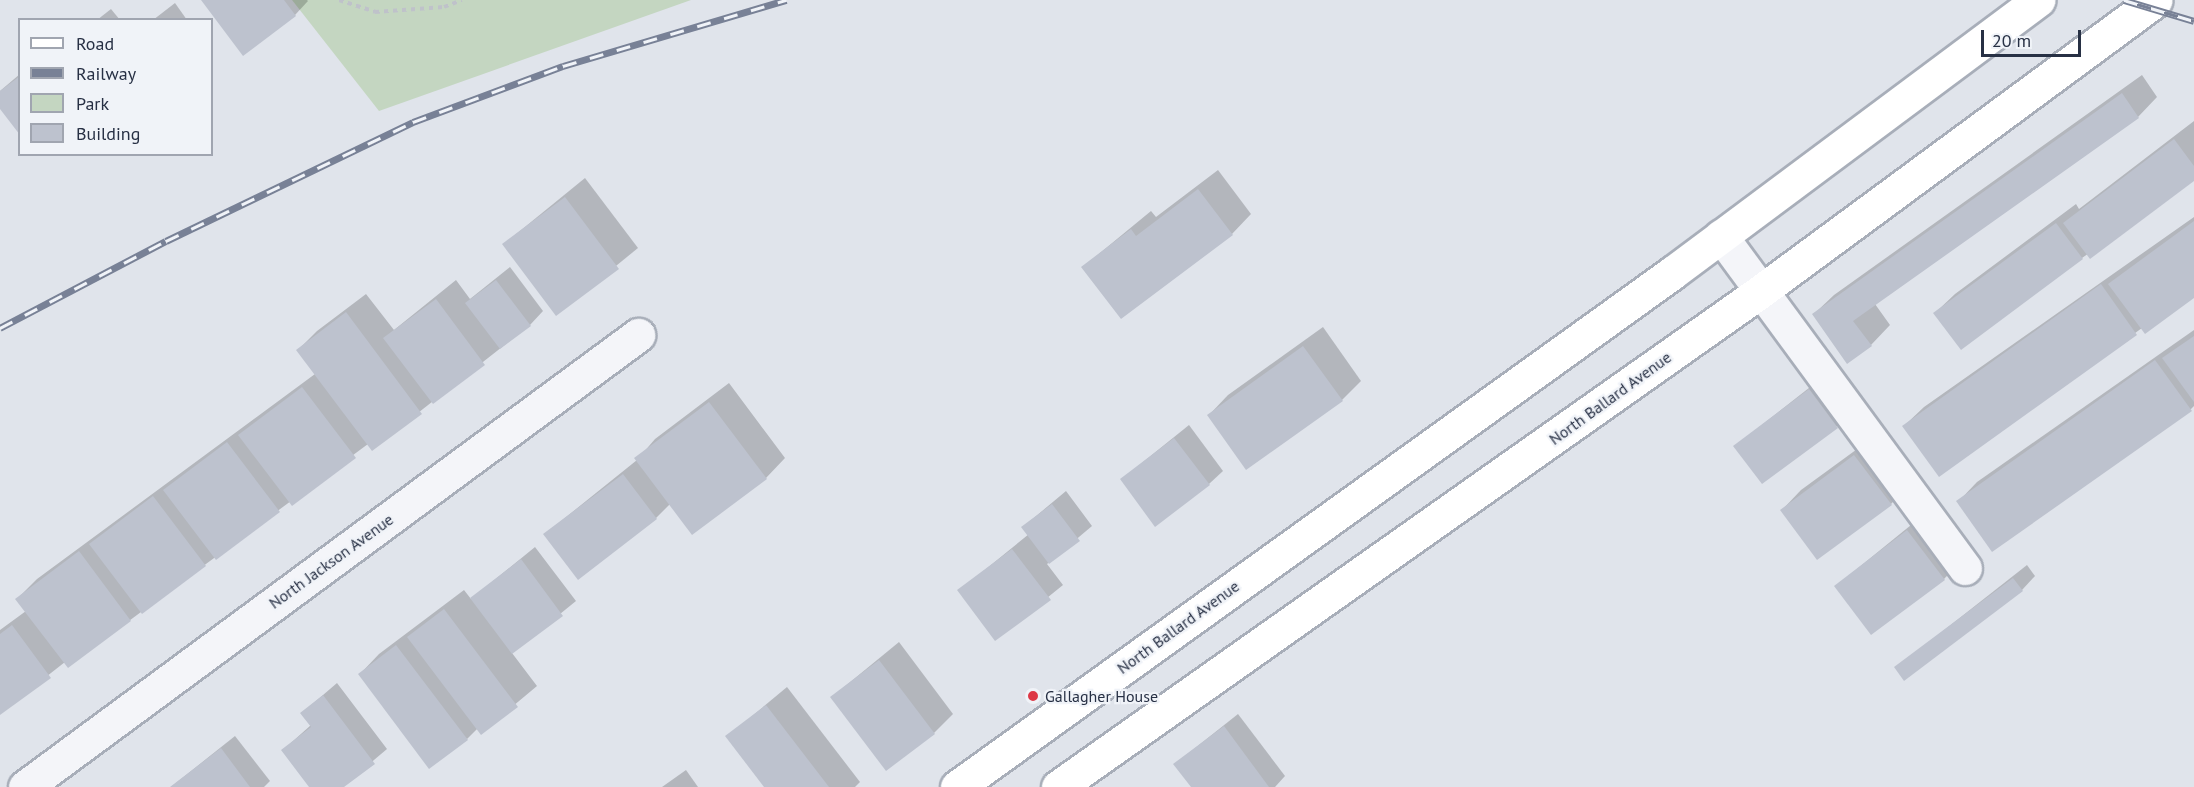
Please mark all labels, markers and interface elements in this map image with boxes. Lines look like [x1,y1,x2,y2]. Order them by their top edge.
legend [18,18,213,156]
scale bar [1984,18,2084,56]
text: 20 m [1992,29,2031,52]
text: Road [76,32,114,55]
text: Railway [76,62,136,85]
text: Park [76,92,109,115]
text: Building [76,122,140,145]
street label: North Ballard Avenue [1545,347,1675,449]
street label: North Jackson Avenue [265,509,397,613]
street label: North Ballard Avenue [1113,576,1243,678]
place label: Gallagher House [1045,686,1158,706]
marker: Gallagher House [1026,689,1040,703]

